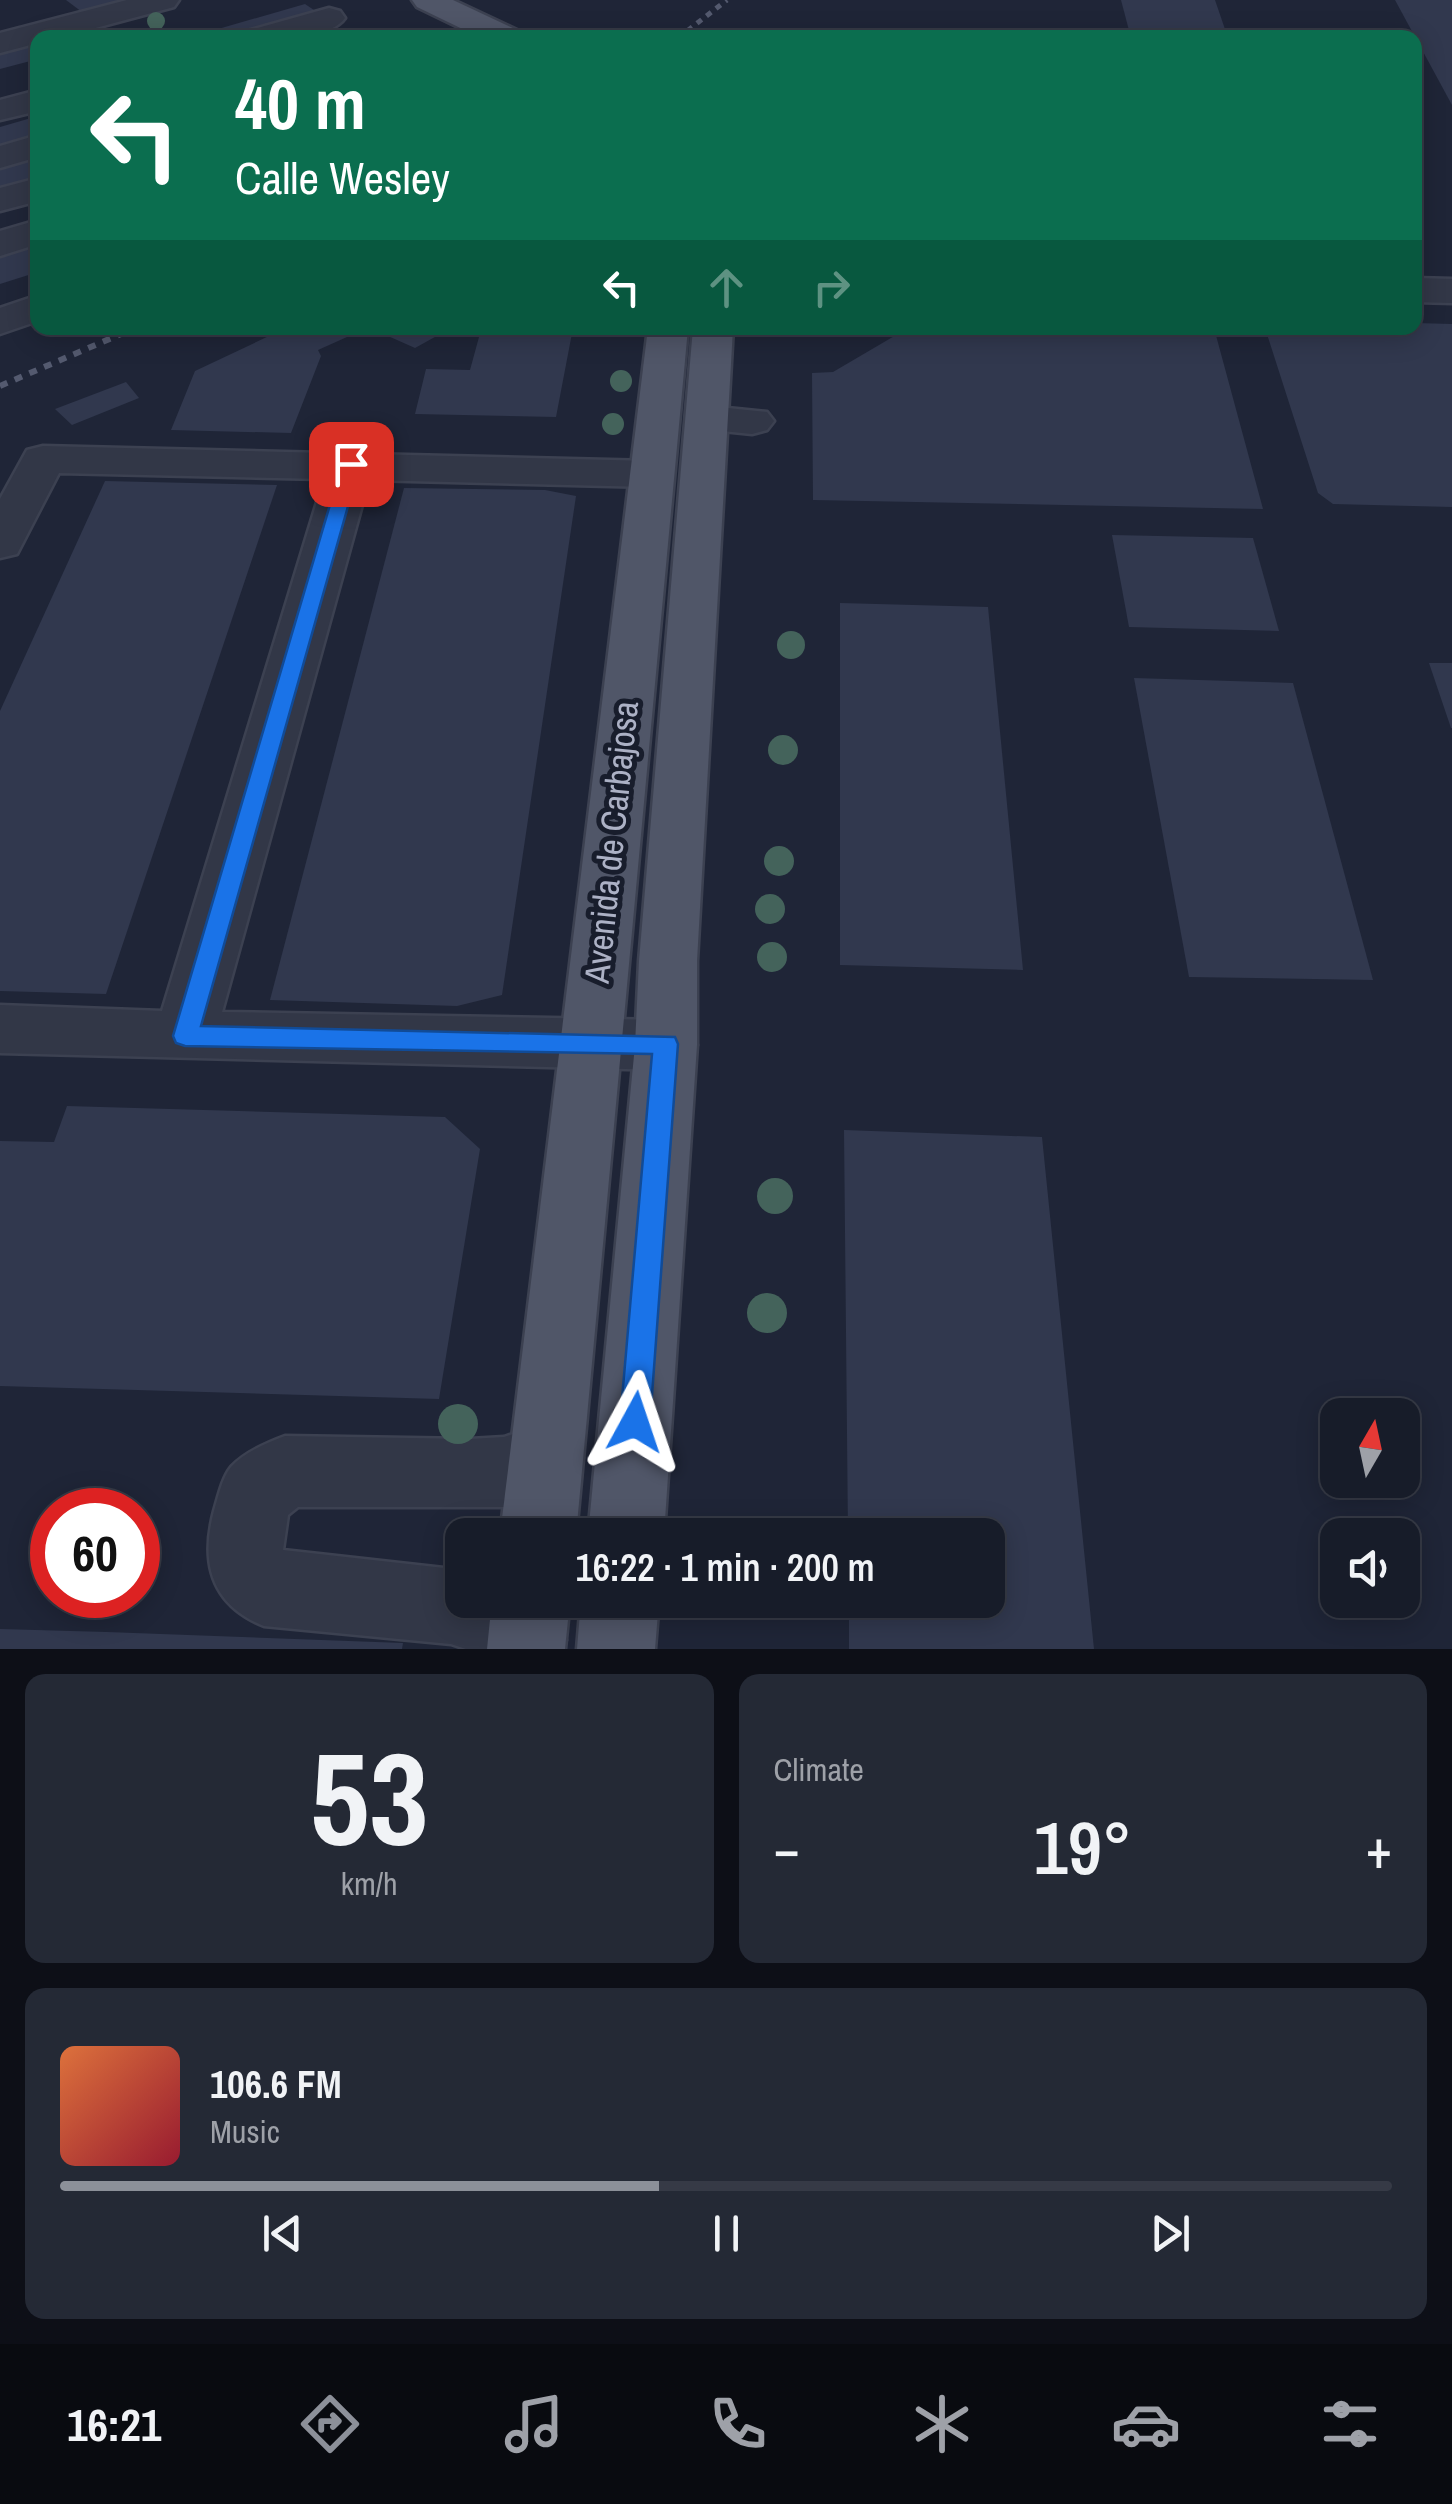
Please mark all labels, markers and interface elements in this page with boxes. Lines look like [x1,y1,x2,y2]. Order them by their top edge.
text: 40 m [235,57,366,151]
icon: left [70,70,200,200]
text: Calle Wesley [235,147,450,208]
icon: left [594,260,649,315]
icon: ahead [699,260,754,315]
icon: right [804,260,859,315]
pin [309,422,394,507]
icon: arrive [324,437,379,492]
street label: Avenida de Carbajosa [573,699,649,986]
position arrow [583,1370,687,1474]
north arrow [1320,1398,1420,1498]
map controls [1320,1398,1420,1618]
speed limit sign: 60 [30,1488,160,1618]
button: sound [1320,1518,1420,1618]
text: 16:22 · 1 min · 200 m [575,1542,875,1593]
text: 53 [310,1709,429,1885]
text: Climate [774,1748,864,1791]
text: 19° [1034,1796,1132,1897]
text: − [774,1811,800,1885]
text: + [1366,1811,1392,1885]
text: km/h [341,1862,398,1905]
text: 106.6 FM [210,2059,342,2110]
text: Music [210,2110,280,2153]
icon: previous [255,2206,310,2261]
icon: pause [699,2206,754,2261]
icon: next [1143,2206,1198,2261]
icon: directions [295,2389,365,2459]
icon: music [499,2389,569,2459]
icon: phone [703,2389,773,2459]
icon: climate [907,2389,977,2459]
icon: car [1111,2389,1181,2459]
icon: filters [1315,2389,1385,2459]
text: 16:21 [67,2394,161,2455]

